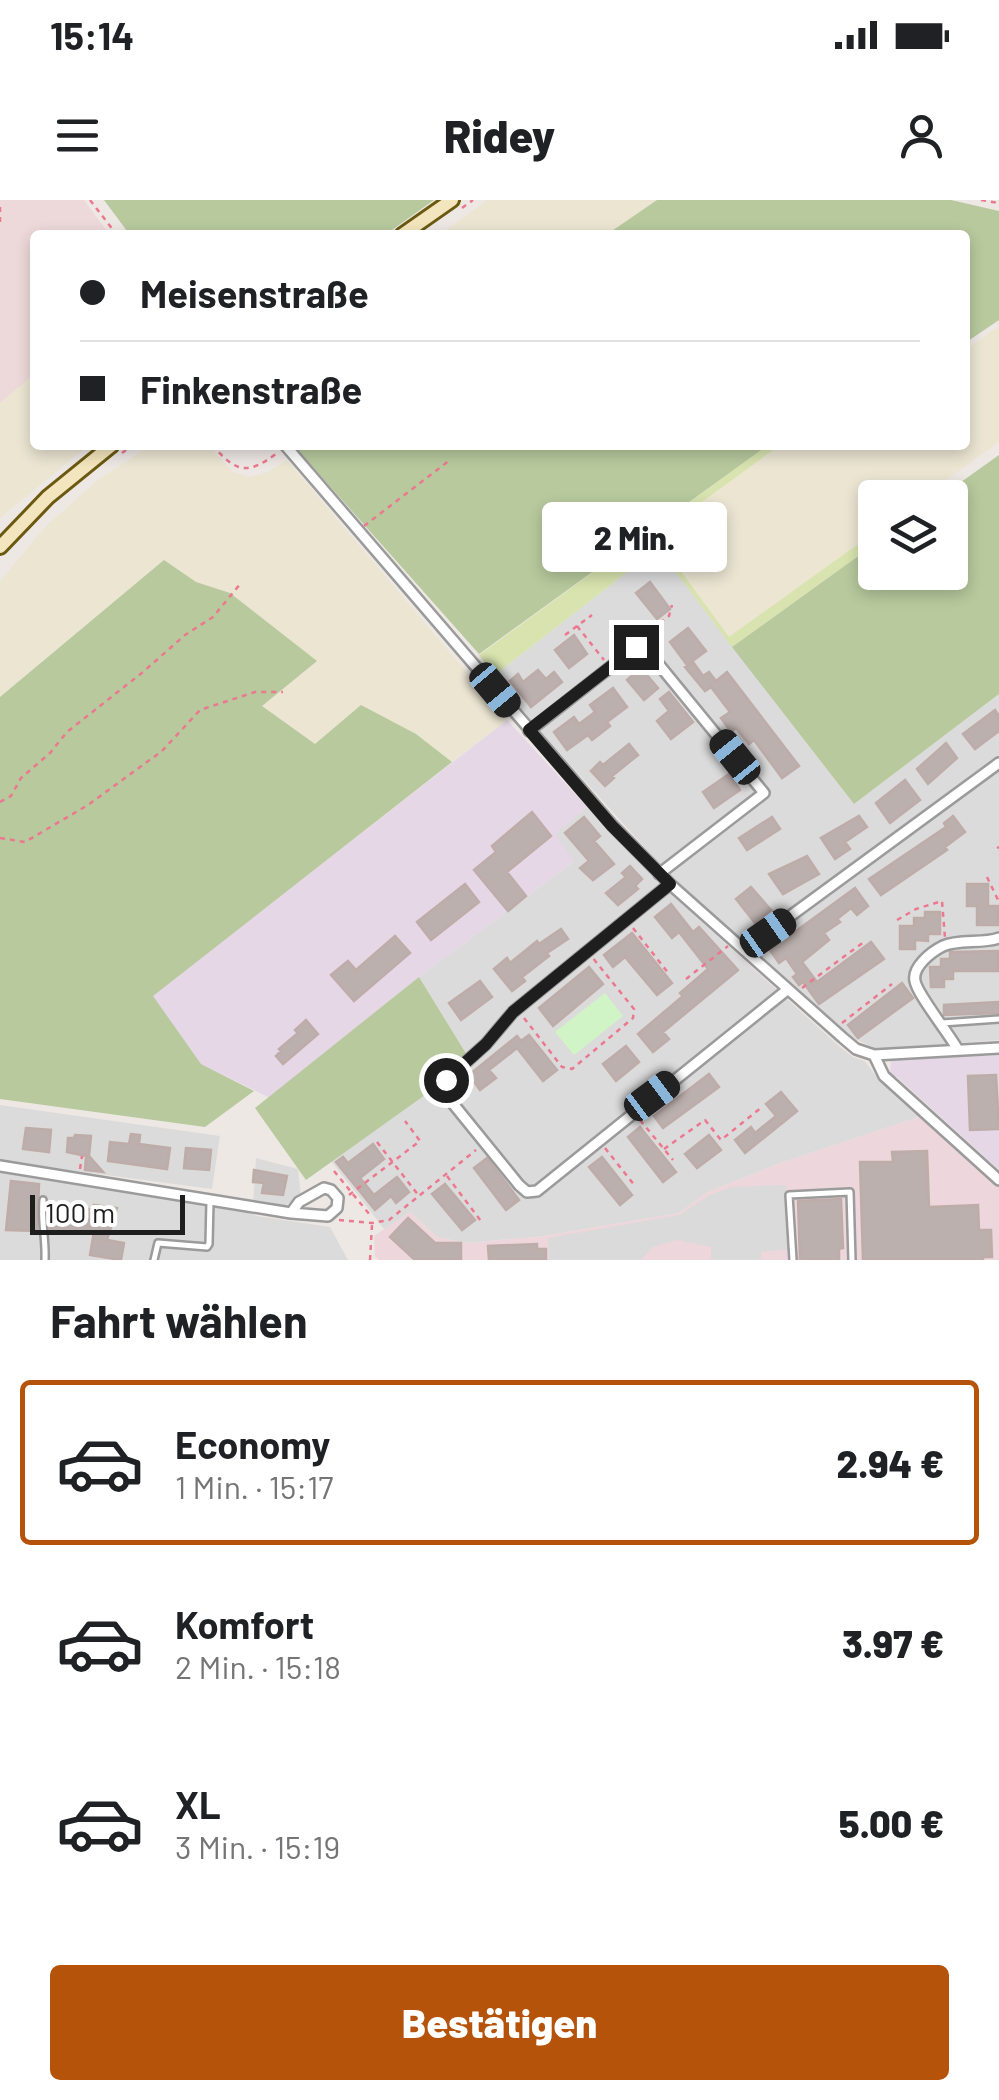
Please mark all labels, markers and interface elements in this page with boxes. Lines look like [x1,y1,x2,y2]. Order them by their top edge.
text: 15:14 [50,12,134,58]
icon: menu [50,108,105,163]
text: Ridey [444,108,555,162]
icon: person [894,108,949,163]
text: Meisenstraße [140,270,369,316]
text: Finkenstraße [140,366,362,412]
map controls [858,480,968,590]
button: layers [858,480,968,590]
callout: 2 Min. [544,502,728,572]
text: 2 Min. [594,518,675,556]
route end [614,625,659,670]
car [464,657,526,723]
car [704,724,766,790]
car [735,904,801,962]
route start [424,1058,469,1103]
car [619,1066,685,1126]
scale bar [30,1190,185,1234]
text: 100 m [45,1195,115,1229]
text: Fahrt wählen [50,1293,308,1347]
icon: car [55,1418,145,1508]
text: Economy [175,1421,330,1467]
text: 2.94 € [837,1440,944,1486]
text: 1 Min. · 15:17 [175,1467,333,1505]
icon: car [55,1598,145,1688]
text: Komfort [175,1601,314,1647]
text: 3.97 € [842,1620,944,1666]
text: 2 Min. · 15:18 [175,1647,341,1685]
icon: car [55,1778,145,1868]
text: XL [175,1781,221,1827]
text: 5.00 € [839,1800,944,1846]
text: 3 Min. · 15:19 [175,1827,340,1865]
button: Bestätigen [50,1965,949,2080]

